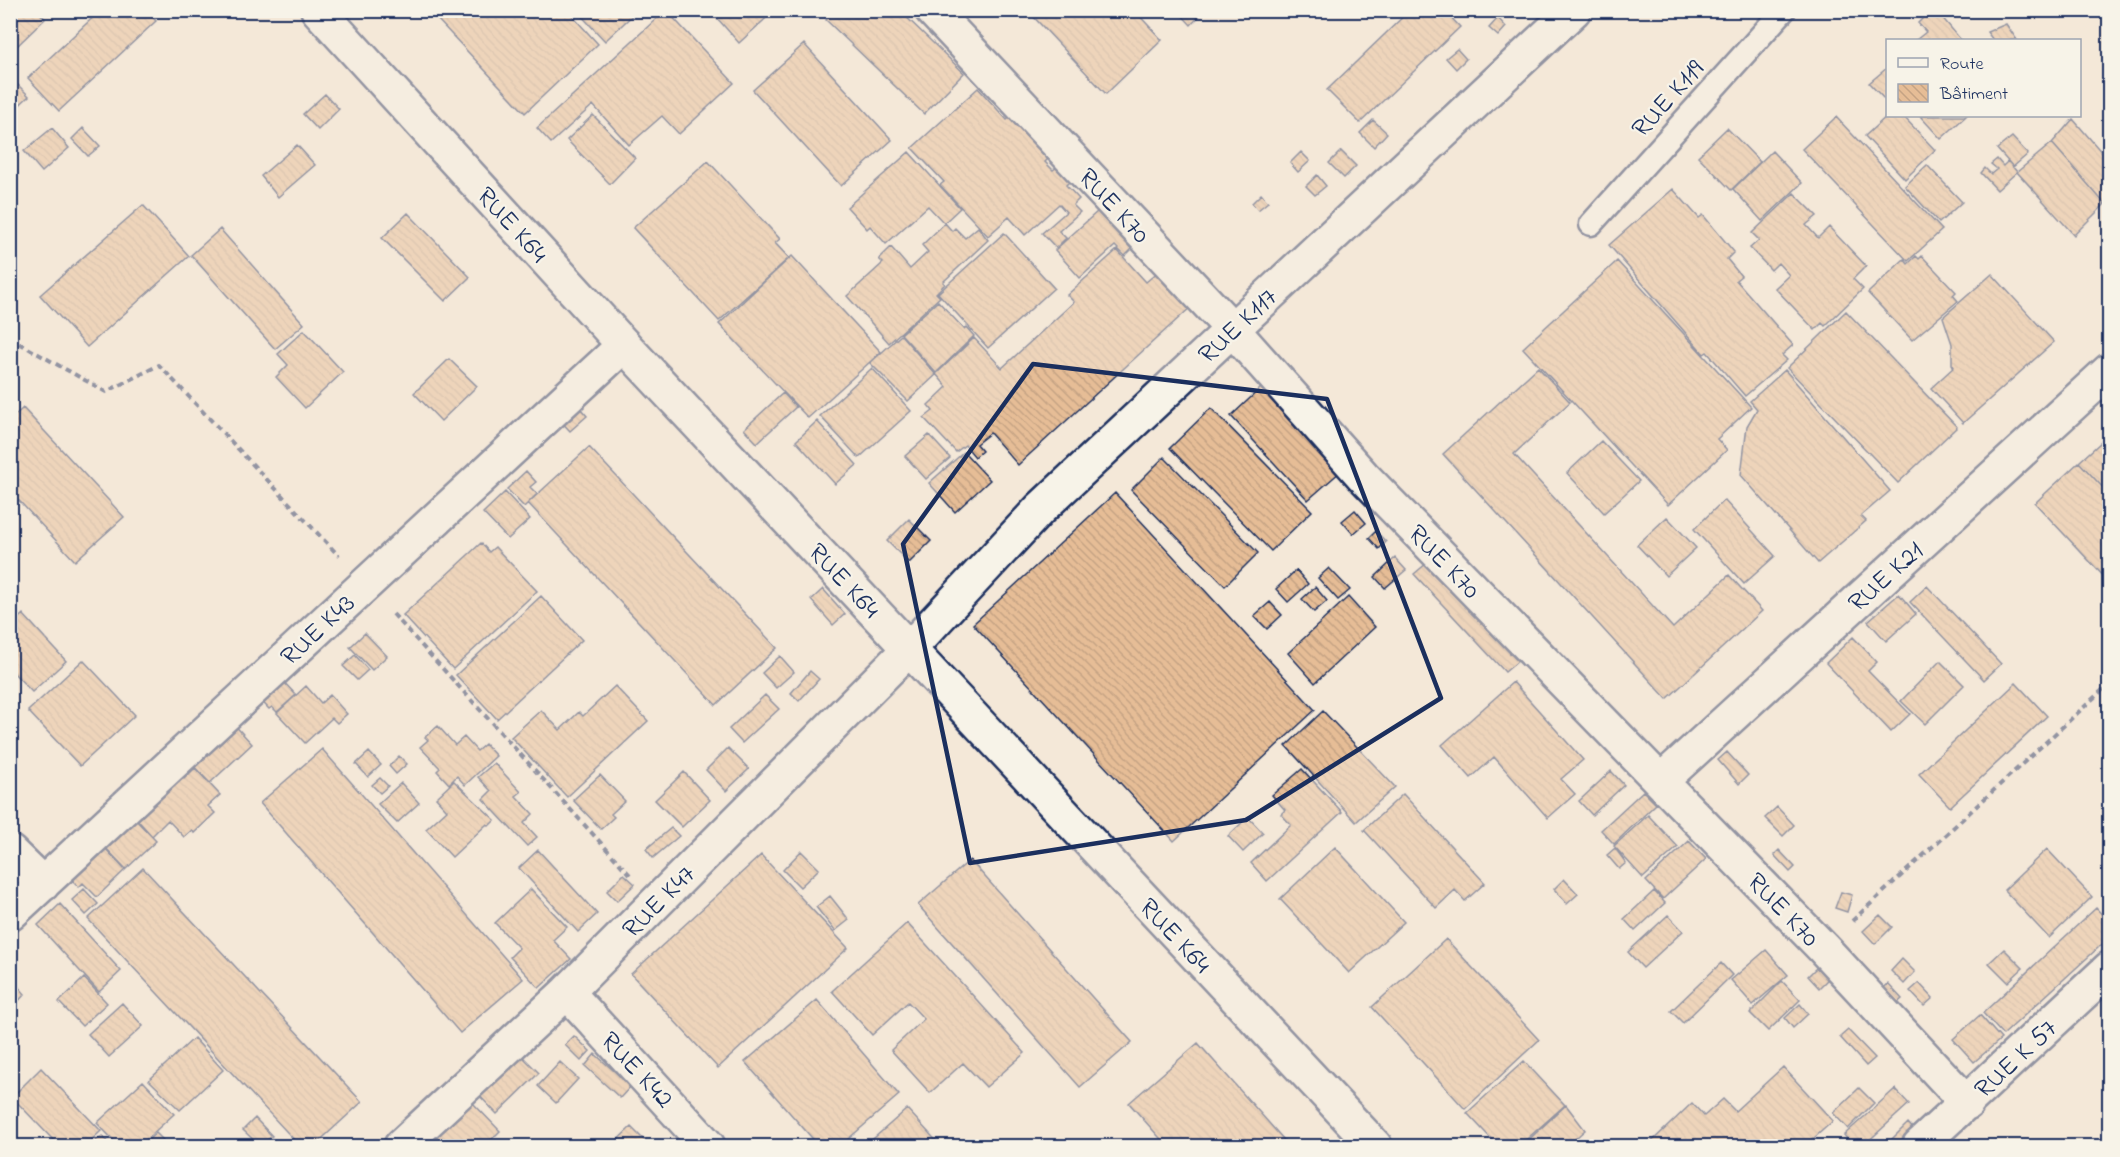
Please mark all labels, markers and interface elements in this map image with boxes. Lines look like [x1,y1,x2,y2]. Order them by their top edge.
legend [1886,39,2081,117]
street label: RUE K119 [1623,52,1715,147]
text: Route [1940,52,1985,78]
text: Bâtiment [1939,82,2008,108]
street label: RUE K70 [1068,160,1158,253]
street label: RUE K64 [466,179,556,273]
street label: RUE K117 [1190,280,1287,374]
street label: RUE K70 [1398,516,1489,609]
street label: RUE K21 [1840,533,1933,623]
street label: RUE K64 [798,535,889,628]
street label: RUE K43 [272,586,365,676]
street label: RUE K47 [614,857,706,949]
street label: RUE K70 [1737,864,1828,957]
street label: RUE K64 [1129,890,1220,983]
street label: RUE K 57 [1966,1011,2067,1109]
street label: RUE K42 [590,1023,682,1118]

